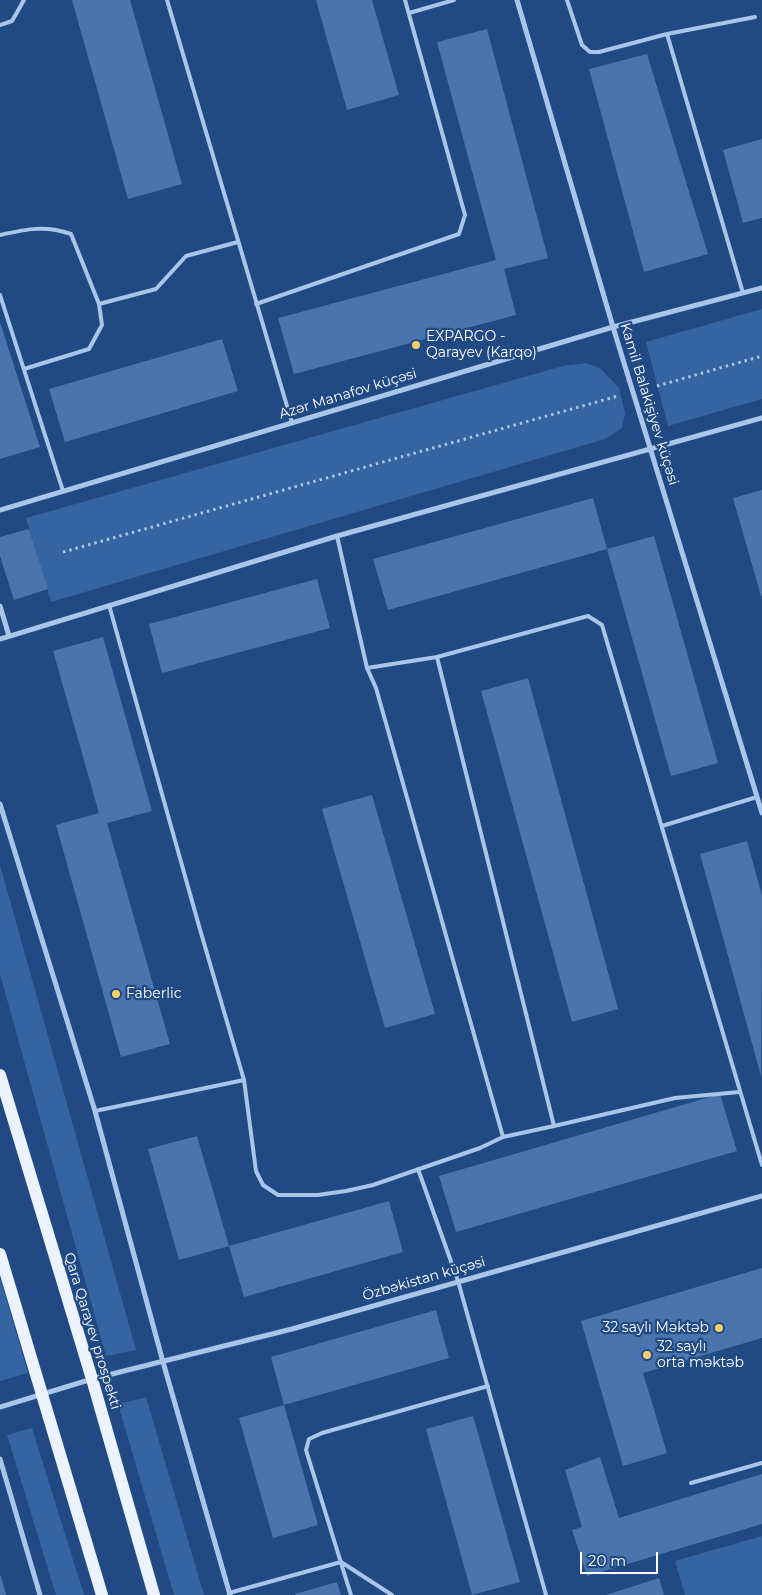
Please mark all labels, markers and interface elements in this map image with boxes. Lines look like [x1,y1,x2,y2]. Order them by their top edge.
street label: Kamil Balakişiyev küçəsi [616,321,682,487]
place label: EXPARGO - Qarayev (Karqo) [426,329,537,362]
marker: EXPARGO - Qarayev (Karqo) [410,339,422,351]
street label: Azər Manafov küçəsi [277,365,419,423]
place label: Faberlic [126,986,182,1002]
marker: Faberlic [110,988,122,1000]
street label: Qara Qarayev prospekti [60,1250,124,1412]
street label: Özbəkistan küçəsi [361,1253,487,1305]
place label: 32 saylı Məktəb [602,1320,709,1336]
marker: 32 saylı Məktəb [713,1322,725,1334]
place label: 32 saylı orta məktəb [657,1339,744,1371]
marker: 32 saylı orta məktəb [641,1349,653,1361]
scale bar [582,1542,660,1574]
text: 20 m [588,1551,626,1570]

